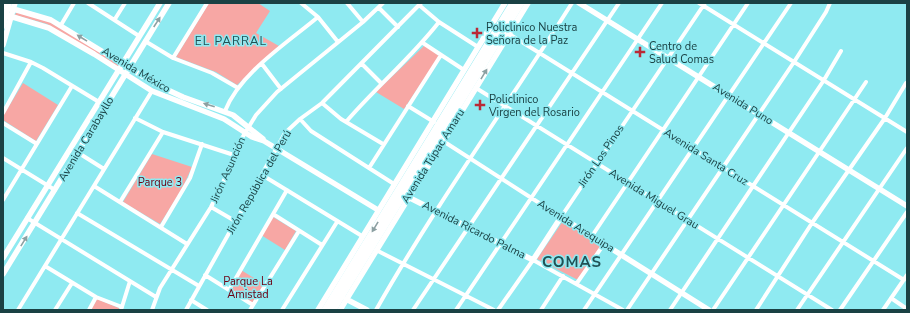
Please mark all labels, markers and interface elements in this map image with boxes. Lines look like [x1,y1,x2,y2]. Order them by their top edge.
one-way arrow [153,17,161,28]
place label: Policlinico Nuestra Señora de la Paz [486,20,577,48]
marker: Policlinico Nuestra Señora de la Paz [471,27,483,39]
district label: EL PARRAL [195,33,267,49]
one-way arrow [77,34,87,42]
place label: Centro de Salud Comas [649,39,714,67]
street label: Avenida México [99,44,173,96]
marker: Centro de Salud Comas [634,46,646,58]
one-way arrow [481,68,488,80]
street label: Avenida Puno [710,79,776,129]
place label: Policlinico Virgen del Rosario [488,92,580,120]
street label: Avenida Carabayllo [55,94,117,184]
marker: Policlinico Virgen del Rosario [474,99,486,111]
one-way arrow [202,102,214,108]
street label: Avenida Túpac Amaru [398,106,468,206]
street label: Jirón Los Pinos [574,122,627,191]
street label: Avenida Santa Cruz [661,125,751,189]
street label: Jirón República del Perú [223,127,295,238]
street label: Jirón Asunción [206,135,249,206]
street label: Avenida Miguel Grau [606,165,702,233]
park label: Parque 3 [138,175,182,190]
street label: Avenida Arequipa [535,196,617,256]
street label: Avenida Ricardo Palma [420,197,528,263]
one-way arrow [372,221,379,233]
one-way arrow [20,236,28,246]
district label: COMAS [542,252,602,272]
park label: Parque La Amistad [223,274,273,302]

